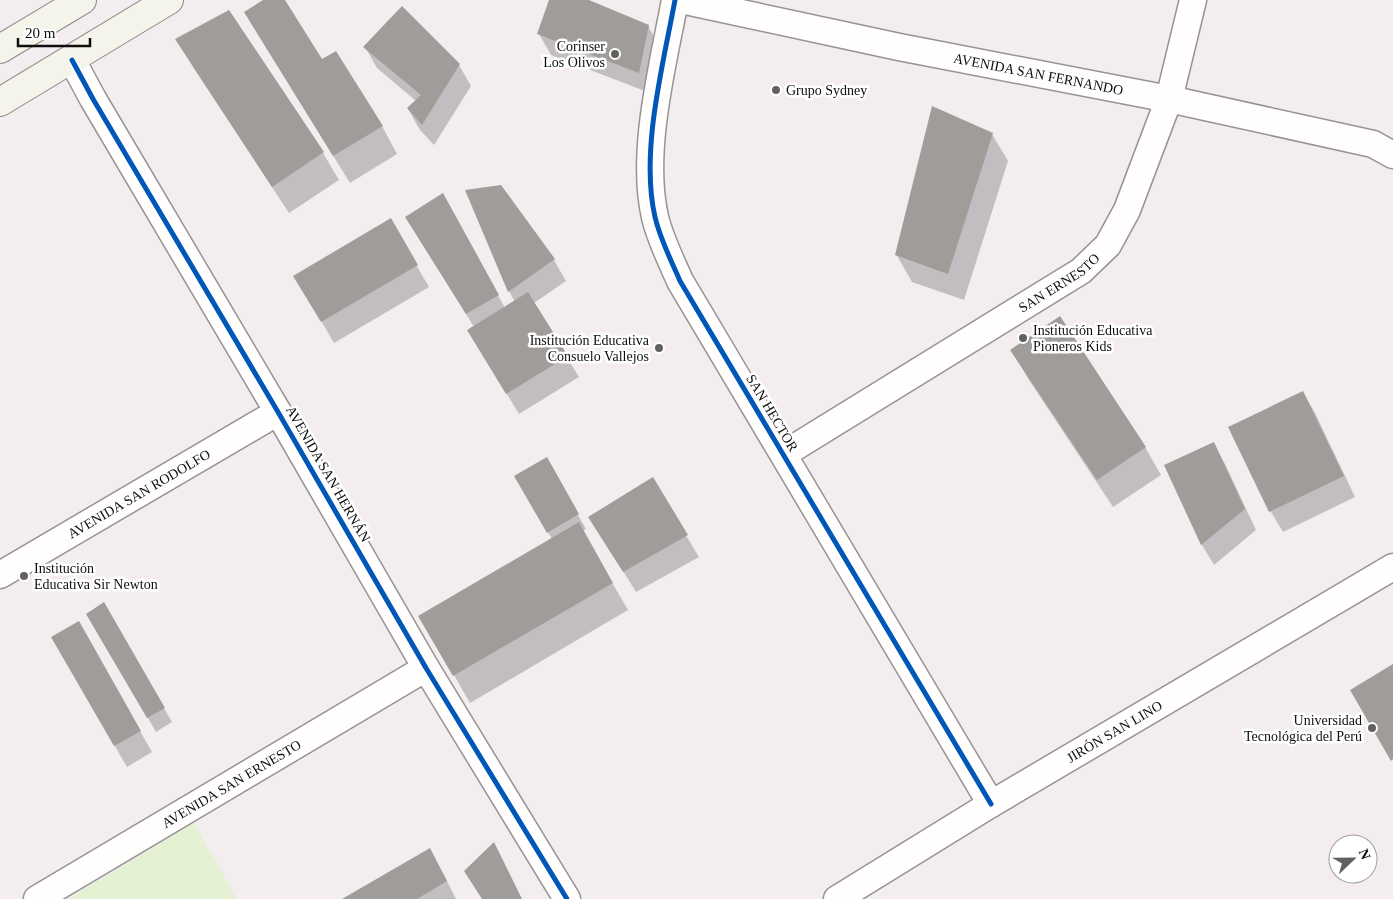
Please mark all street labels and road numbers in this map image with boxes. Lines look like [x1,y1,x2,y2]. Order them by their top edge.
street label: AVENIDA SAN FERNANDO [952,50,1125,98]
street label: SAN ERNESTO [1016,250,1102,315]
street label: SAN HECTOR [743,372,801,455]
street label: AVENIDA SAN HERNÁN [283,403,374,545]
street label: AVENIDA SAN RODOLFO [65,446,213,541]
street label: JIRÓN SAN LINO [1064,697,1165,765]
street label: AVENIDA SAN ERNESTO [159,737,304,831]

